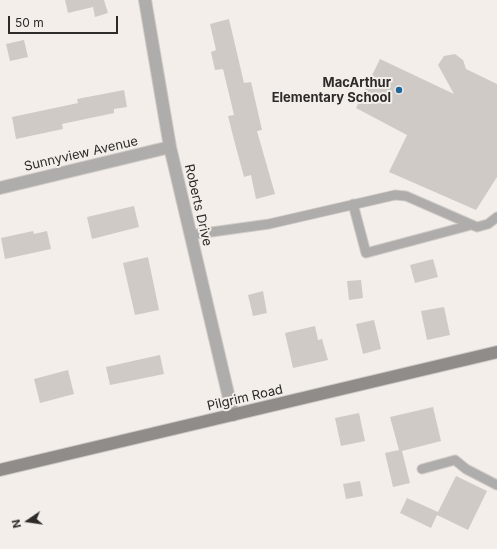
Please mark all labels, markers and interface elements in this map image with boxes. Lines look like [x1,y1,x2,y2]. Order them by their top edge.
scale bar [10,8,120,34]
text: 50 m [15,15,44,30]
place label: MacArthur Elementary School [272,75,391,106]
marker: MacArthur Elementary School [394,85,404,95]
street label: Sunnyview Avenue [23,133,139,175]
street label: Roberts Drive [181,163,215,247]
street label: Pilgrim Road [206,382,284,414]
north arrow [8,501,48,541]
text: N [9,518,24,529]

